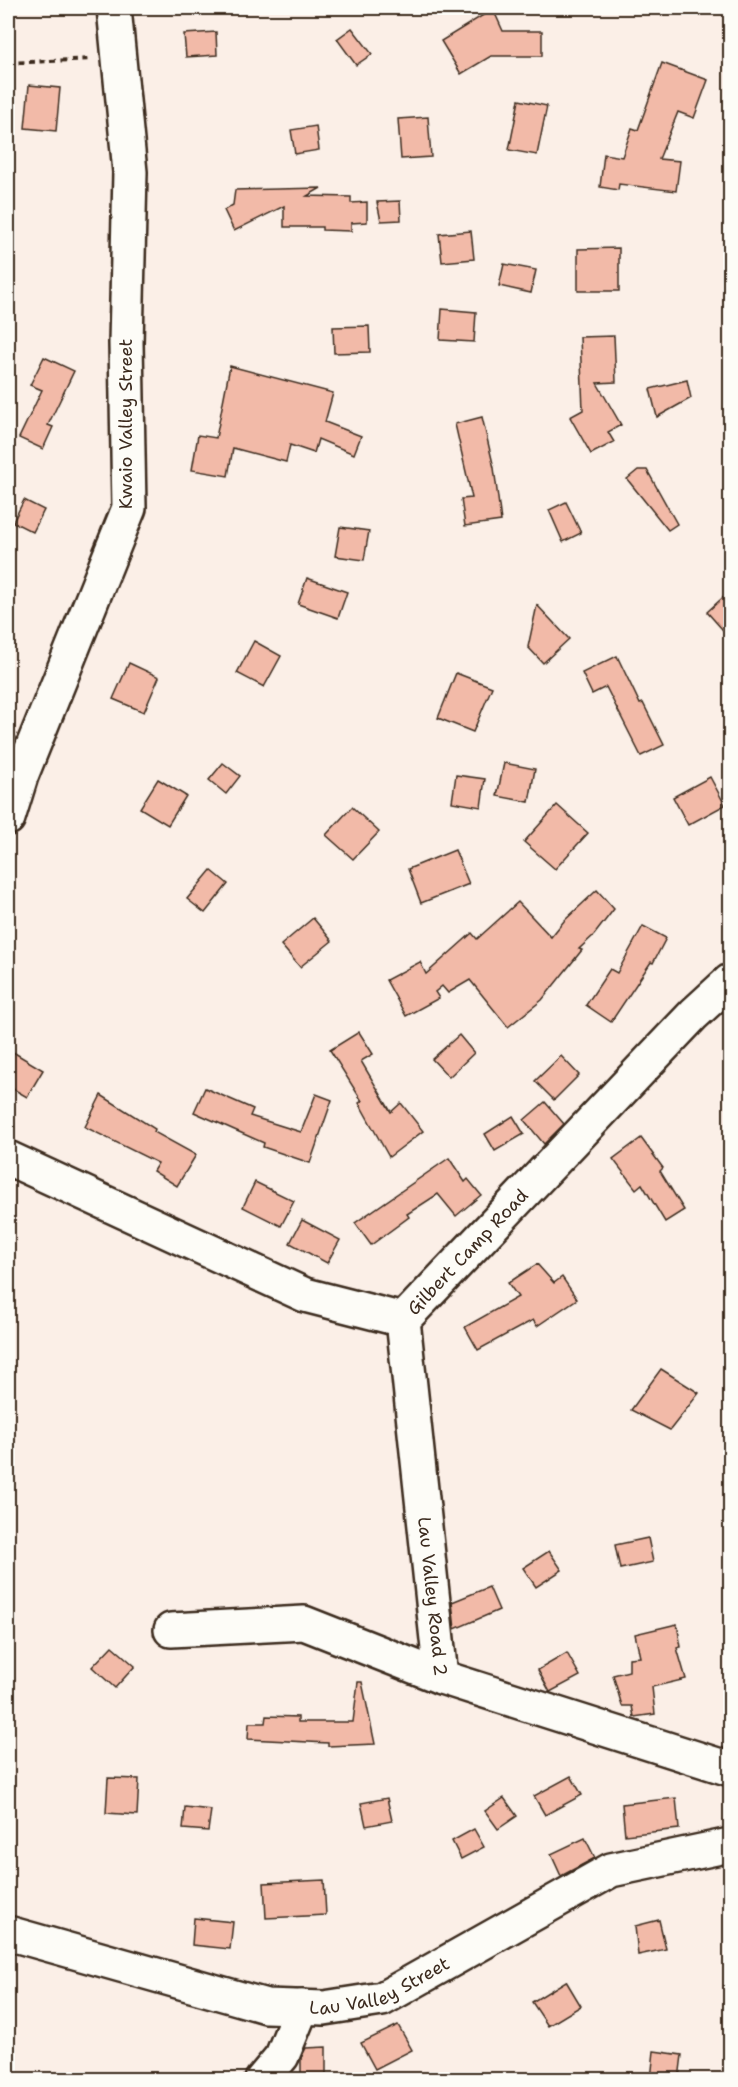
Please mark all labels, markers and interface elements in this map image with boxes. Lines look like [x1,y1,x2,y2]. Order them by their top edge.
street label: Kwaio Valley Street [114,339,138,509]
street label: Gilbert Camp Road [402,1184,533,1320]
street label: Lau Valley Road 2 [412,1516,453,1677]
street label: Lau Valley Street [309,1951,454,2021]

